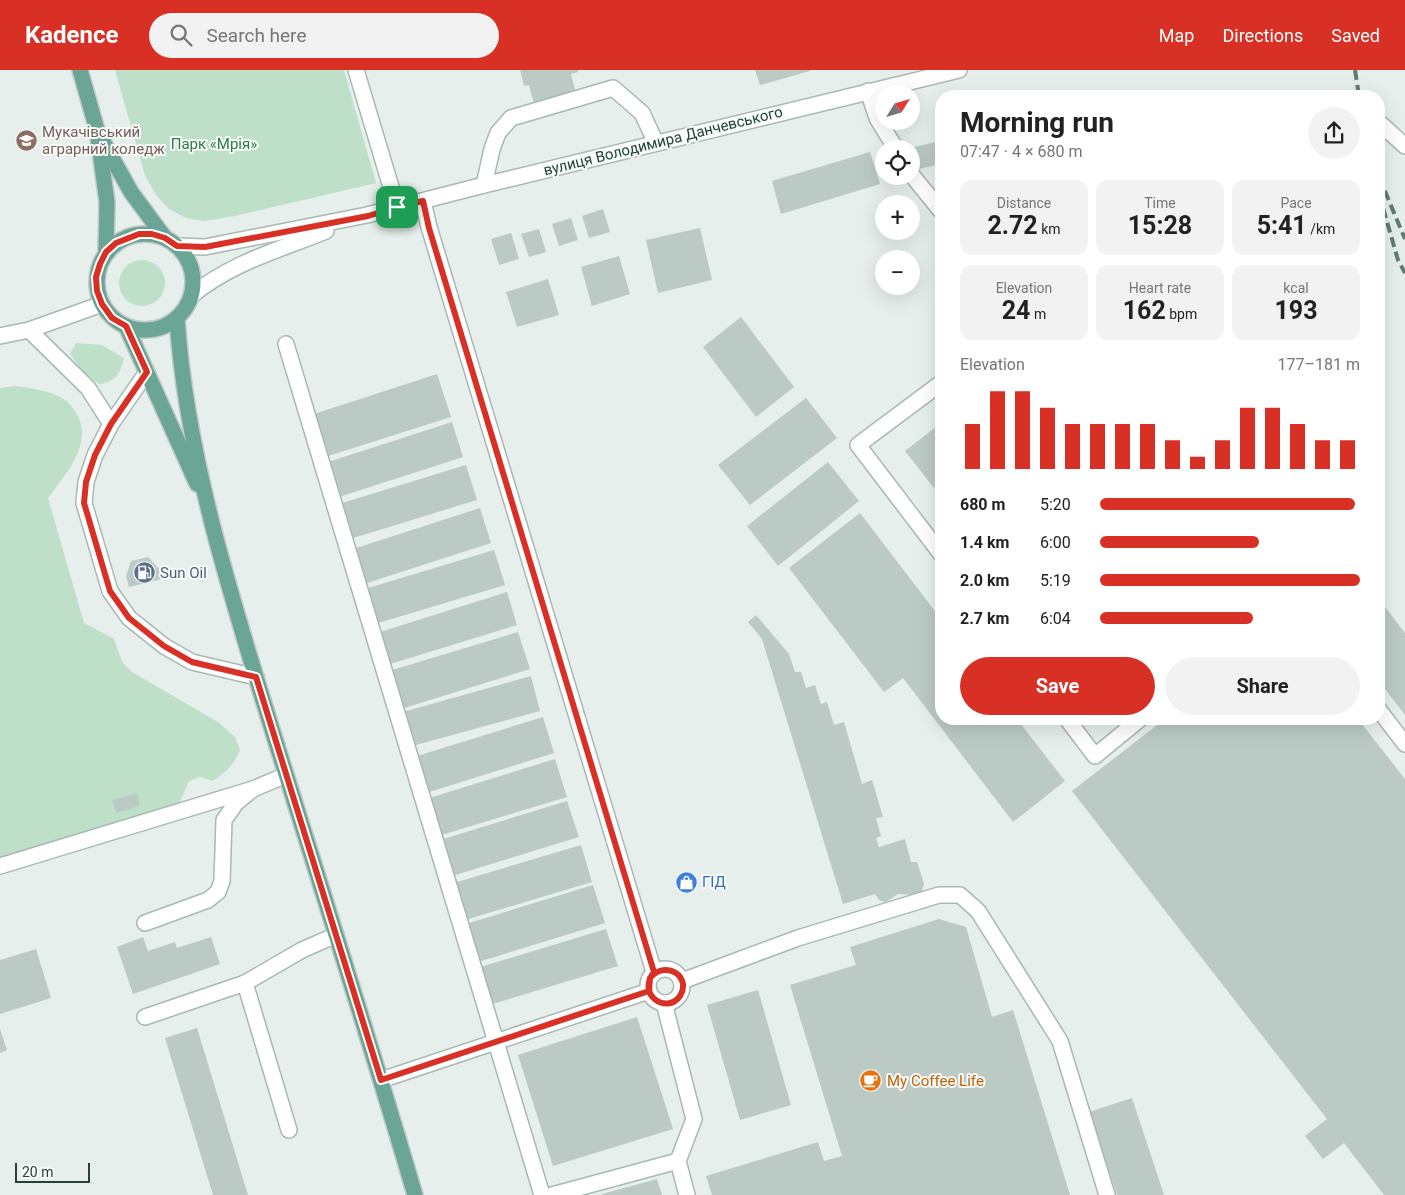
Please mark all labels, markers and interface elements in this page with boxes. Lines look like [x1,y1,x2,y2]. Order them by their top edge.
search box [149,13,499,58]
text: Kadence [25,21,119,49]
icon: search [167,21,195,49]
text: Search here [207,24,306,47]
text: Map [1159,25,1194,46]
text: Directions [1222,25,1303,46]
text: Saved [1331,25,1380,46]
north arrow [875,85,920,130]
map controls [875,85,920,295]
street label: вулиця Володимира Данчевського [542,103,784,179]
text: Morning run [960,106,1114,139]
button: share [1308,107,1360,159]
place label: Мукачівський аграрний коледж [42,123,165,158]
school or university icon: Мукачівський аграрний коледж [14,129,38,153]
park label: Парк «Мрія» [171,135,257,153]
button: locate [875,140,920,185]
text: 07:47 · 4 × 680 m [960,142,1082,161]
pin [376,186,418,228]
icon: arrive [383,193,411,221]
button: + [875,195,920,240]
text: Distance [997,195,1051,211]
text: Time [1144,195,1176,211]
text: Pace [1280,195,1312,211]
text: 2.72 [987,211,1038,240]
text: 15:28 [1128,211,1192,240]
text: 5:41 [1257,211,1307,240]
text: km [1038,221,1061,237]
text: /km [1307,221,1335,237]
button: − [875,250,920,295]
text: Elevation [996,280,1052,296]
text: Heart rate [1129,280,1191,296]
text: kcal [1283,280,1309,296]
text: 24 [1002,296,1030,325]
text: 162 [1123,296,1166,325]
text: 193 [1274,296,1318,325]
text: m [1030,306,1046,322]
text: bpm [1166,306,1197,322]
text: Elevation [960,355,1025,374]
text: 177–181 m [1278,355,1360,374]
text: 680 m [960,495,1005,514]
text: 5:20 [1040,495,1071,514]
text: 1.4 km [960,533,1009,552]
text: 6:00 [1040,533,1071,552]
fuel station icon: Sun Oil [132,561,156,585]
place label: Sun Oil [160,564,207,582]
text: 2.0 km [960,571,1009,590]
text: 5:19 [1040,571,1071,590]
text: 2.7 km [960,609,1009,628]
text: 6:04 [1040,609,1071,628]
button: Save [960,657,1155,715]
button: Share [1165,657,1360,715]
shop icon: ГІД [674,870,698,894]
place label: ГІД [702,873,726,891]
cafe icon: My Coffee Life [859,1069,883,1093]
place label: My Coffee Life [887,1072,984,1090]
scale bar [15,1160,90,1183]
text: 20 m [22,1164,54,1180]

